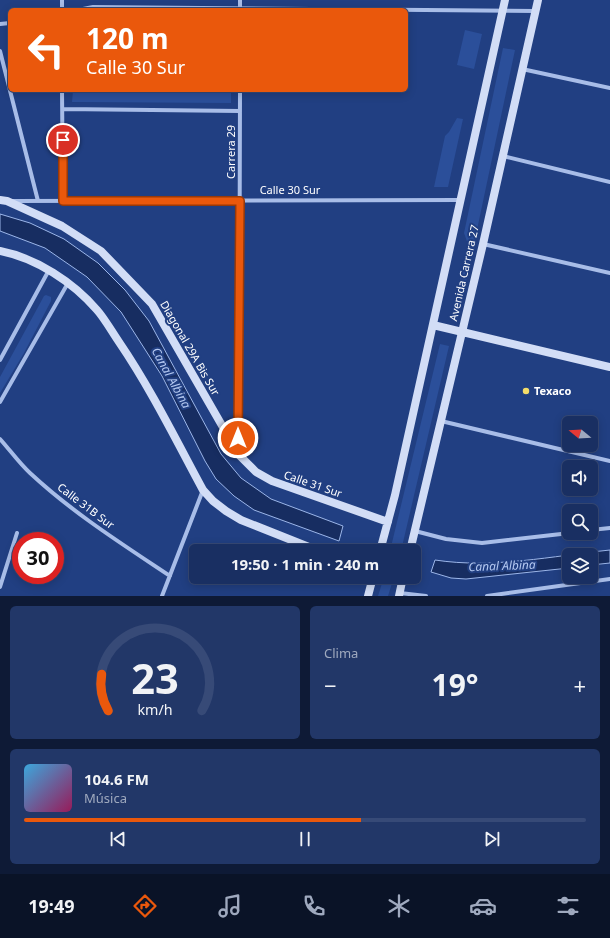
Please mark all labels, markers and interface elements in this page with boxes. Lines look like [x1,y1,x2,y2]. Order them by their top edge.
text: 120 m [86,19,169,57]
icon: left [20,24,72,76]
text: Calle 30 Sur [86,55,185,79]
pin [46,123,80,157]
street label: Carrera 29 [223,125,238,179]
icon: arrive [52,129,74,151]
street label: Calle 30 Sur [260,182,321,197]
street label: Avenida Carrera 27 [445,223,482,323]
street label: Diagonal 29A Bis Sur [157,298,224,398]
water label: Canal Albina [148,344,195,412]
place label: Texaco [534,383,572,398]
marker: Texaco [521,386,531,396]
north arrow [562,416,598,452]
map controls [562,416,598,584]
position arrow [217,417,259,459]
button: sound [562,460,598,496]
street label: Calle 31 Sur [282,467,345,501]
street label: Calle 31B Sur [55,479,118,532]
button: search [562,504,598,540]
speed limit sign: 30 [12,532,64,584]
button: layers [562,548,598,584]
text: 19:50 · 1 min · 240 m [231,554,379,574]
water label: Canal Albina [468,556,536,575]
text: Clima [324,644,358,662]
text: 23 [131,649,179,705]
text: 19° [431,664,479,705]
text: − [324,670,337,700]
text: + [573,670,586,700]
text: km/h [137,699,173,718]
text: 104.6 FM [84,769,149,789]
text: Música [84,789,127,807]
icon: previous [107,828,129,850]
icon: pause [294,828,316,850]
icon: next [481,828,503,850]
icon: directions [131,892,159,920]
icon: music [216,892,244,920]
icon: phone [300,892,328,920]
icon: climate [385,892,413,920]
icon: car [469,892,497,920]
icon: filters [554,892,582,920]
text: 19:49 [28,894,75,918]

